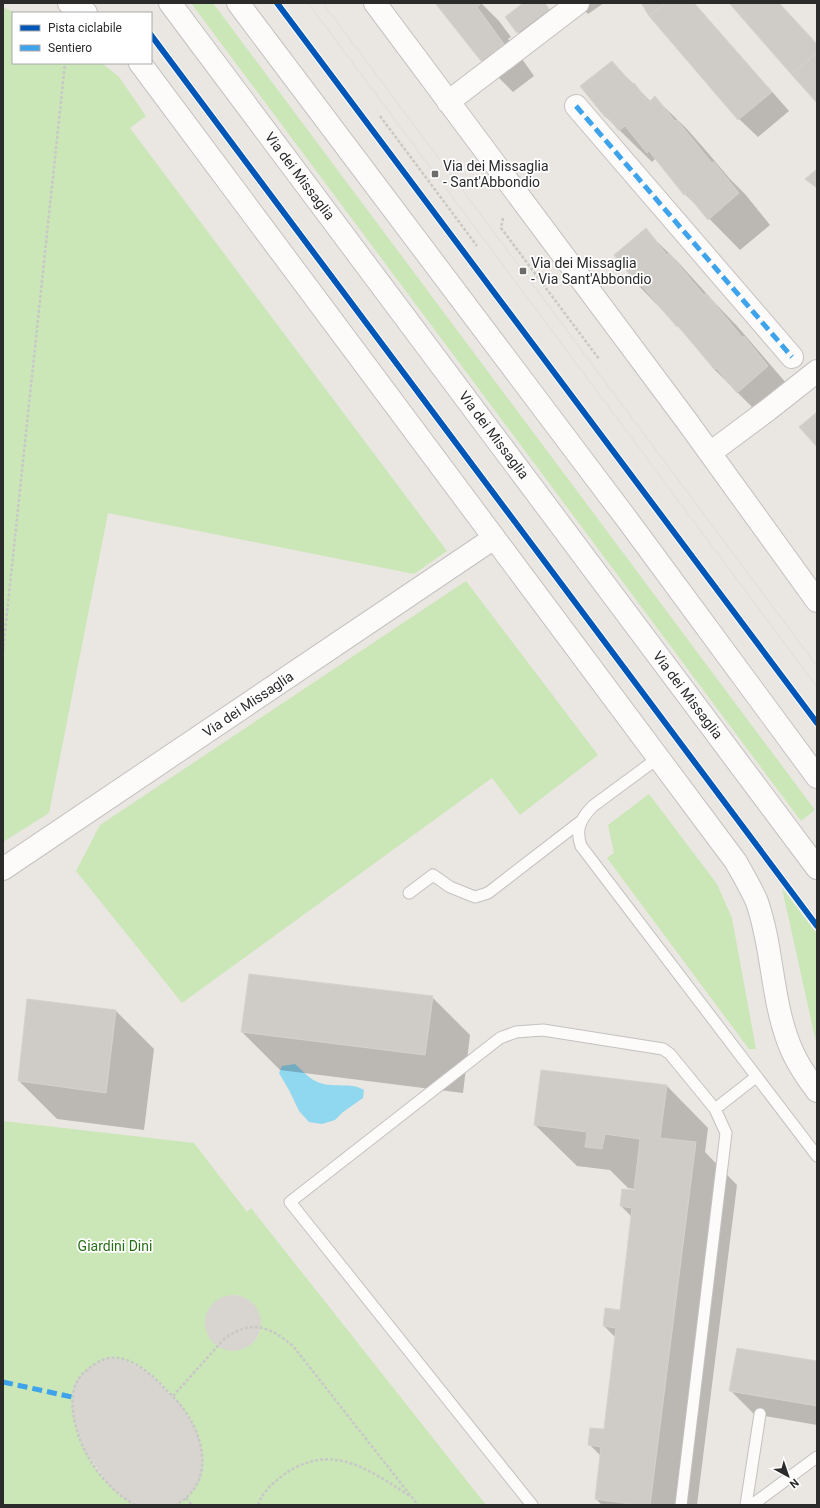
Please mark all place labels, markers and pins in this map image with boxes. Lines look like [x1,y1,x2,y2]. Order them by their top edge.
place label: Via dei Missaglia - Sant'Abbondio [443,158,549,190]
marker: Via dei Missaglia - Sant'Abbondio [430,169,440,179]
place label: Via dei Missaglia - Via Sant'Abbondio [531,255,651,287]
marker: Via dei Missaglia - Via Sant'Abbondio [518,266,528,276]

